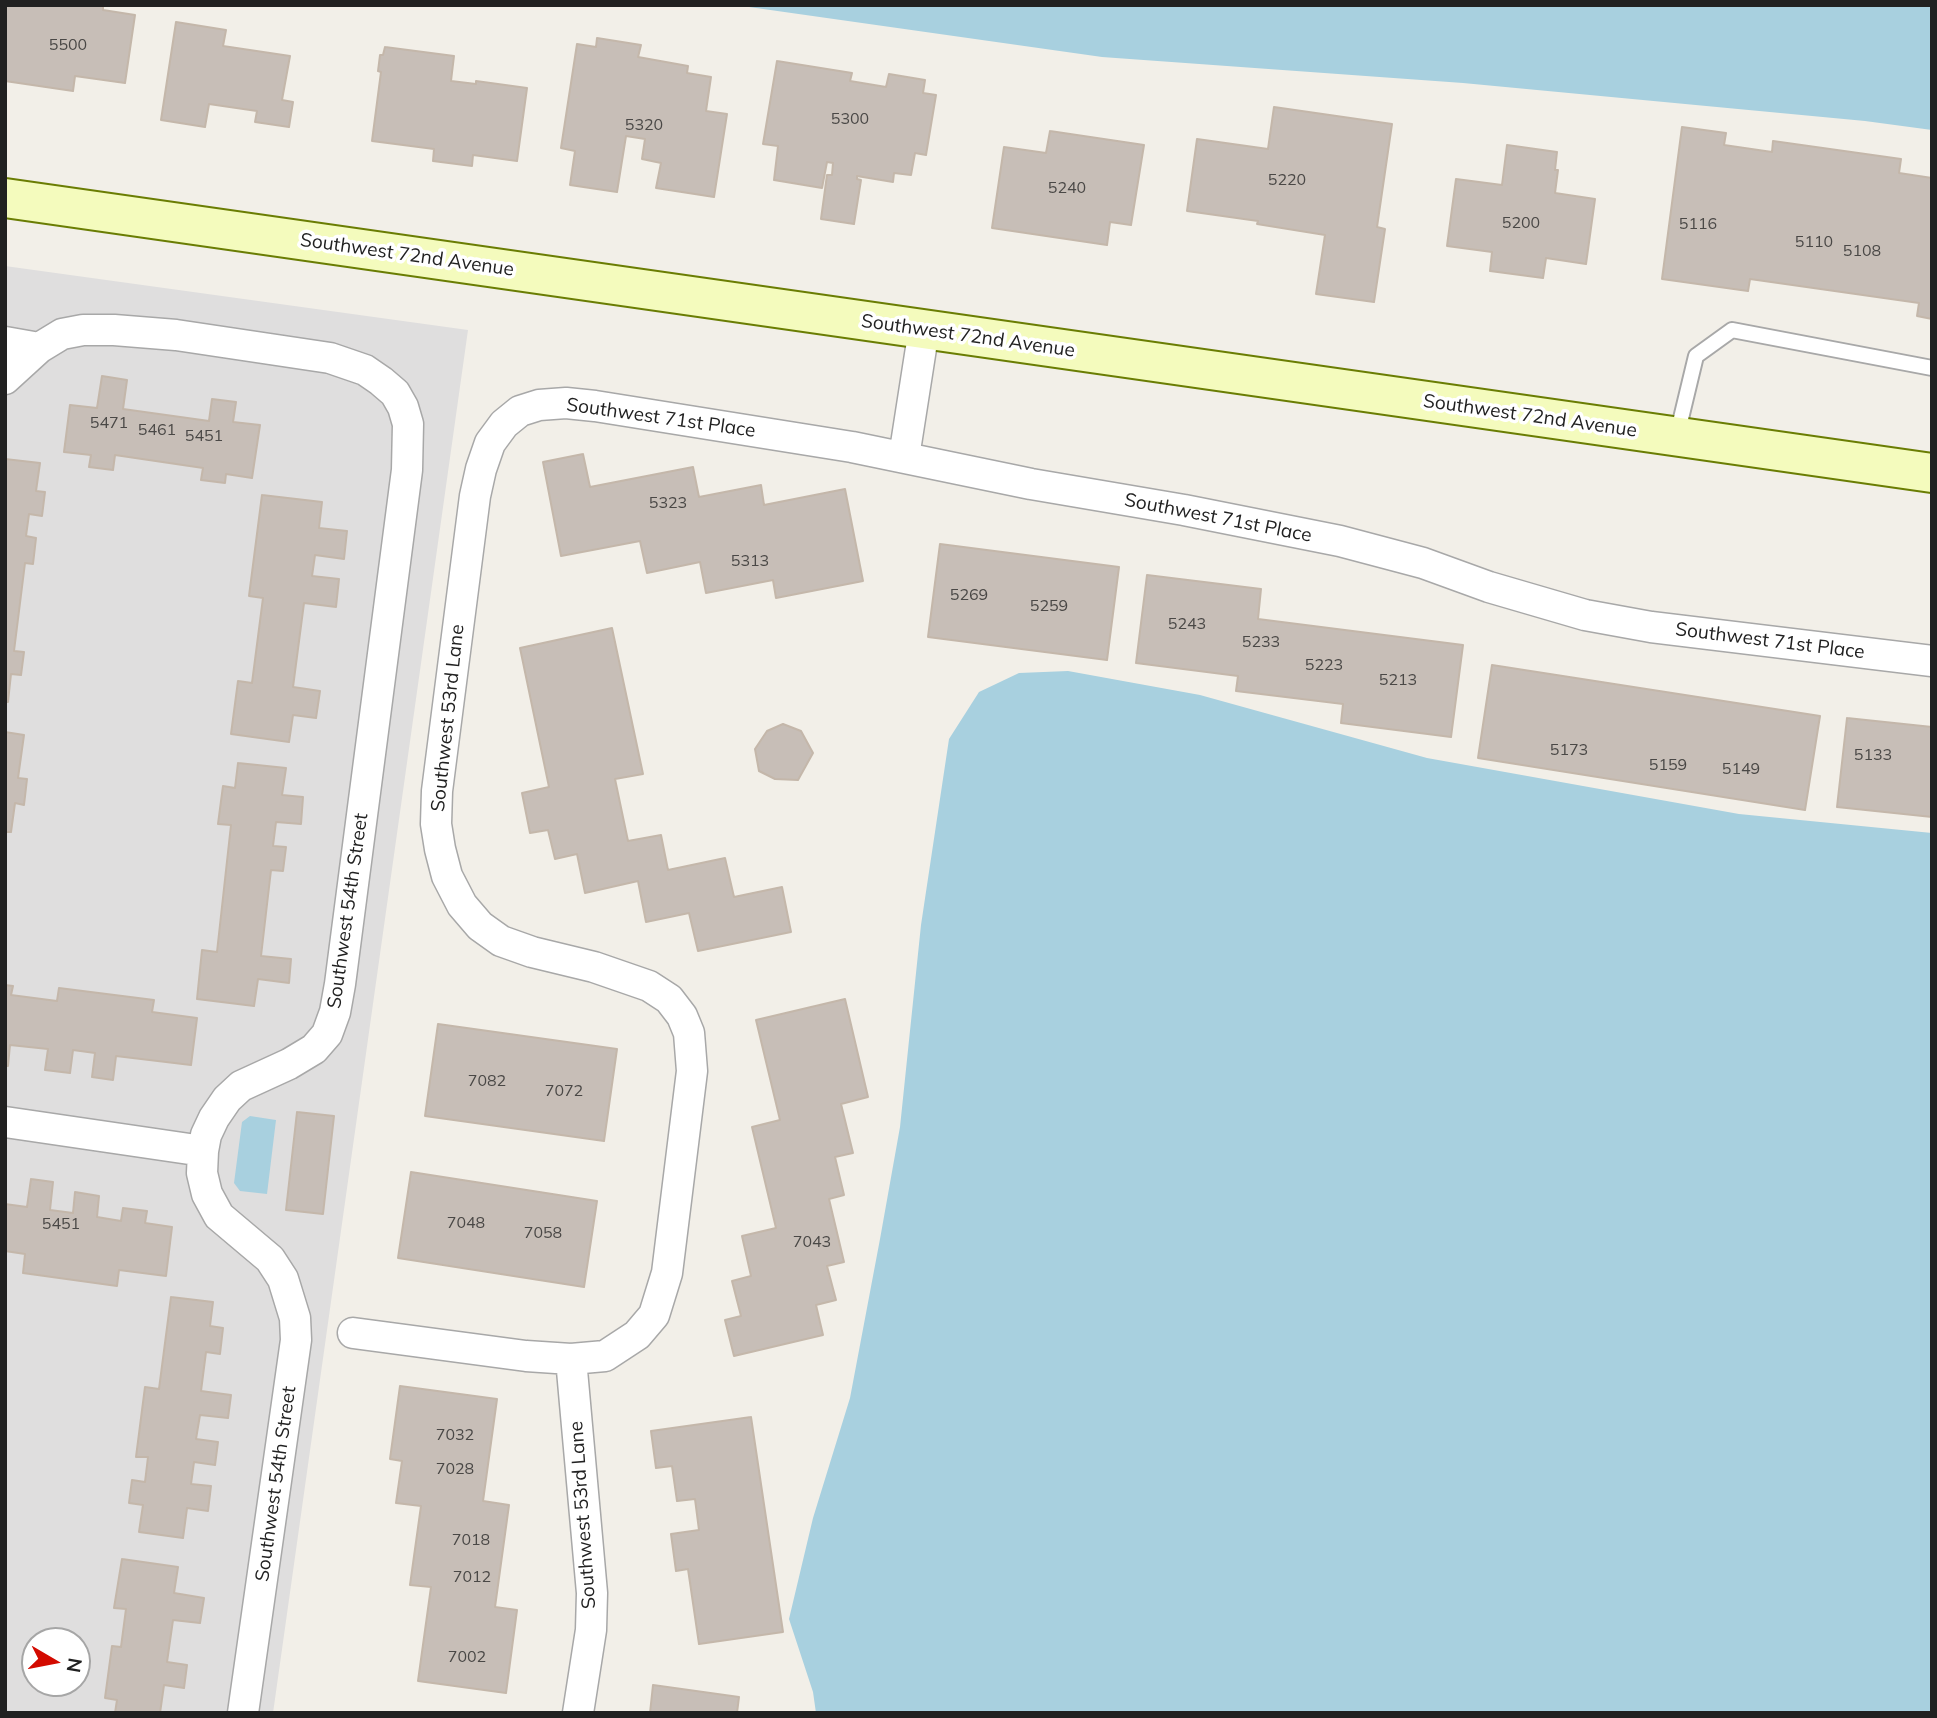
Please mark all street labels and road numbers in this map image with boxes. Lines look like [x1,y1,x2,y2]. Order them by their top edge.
street label: Southwest 72nd Avenue [299,229,515,281]
street label: Southwest 72nd Avenue [860,310,1076,362]
street label: Southwest 72nd Avenue [1422,390,1638,442]
street label: Southwest 71st Place [565,393,757,443]
street label: Southwest 71st Place [1122,489,1314,547]
street label: Southwest 71st Place [1674,618,1866,664]
street label: Southwest 53rd Lane [427,623,469,813]
street label: Southwest 54th Street [323,812,373,1010]
street label: Southwest 54th Street [251,1385,301,1583]
street label: Southwest 53rd Lane [565,1420,601,1610]

